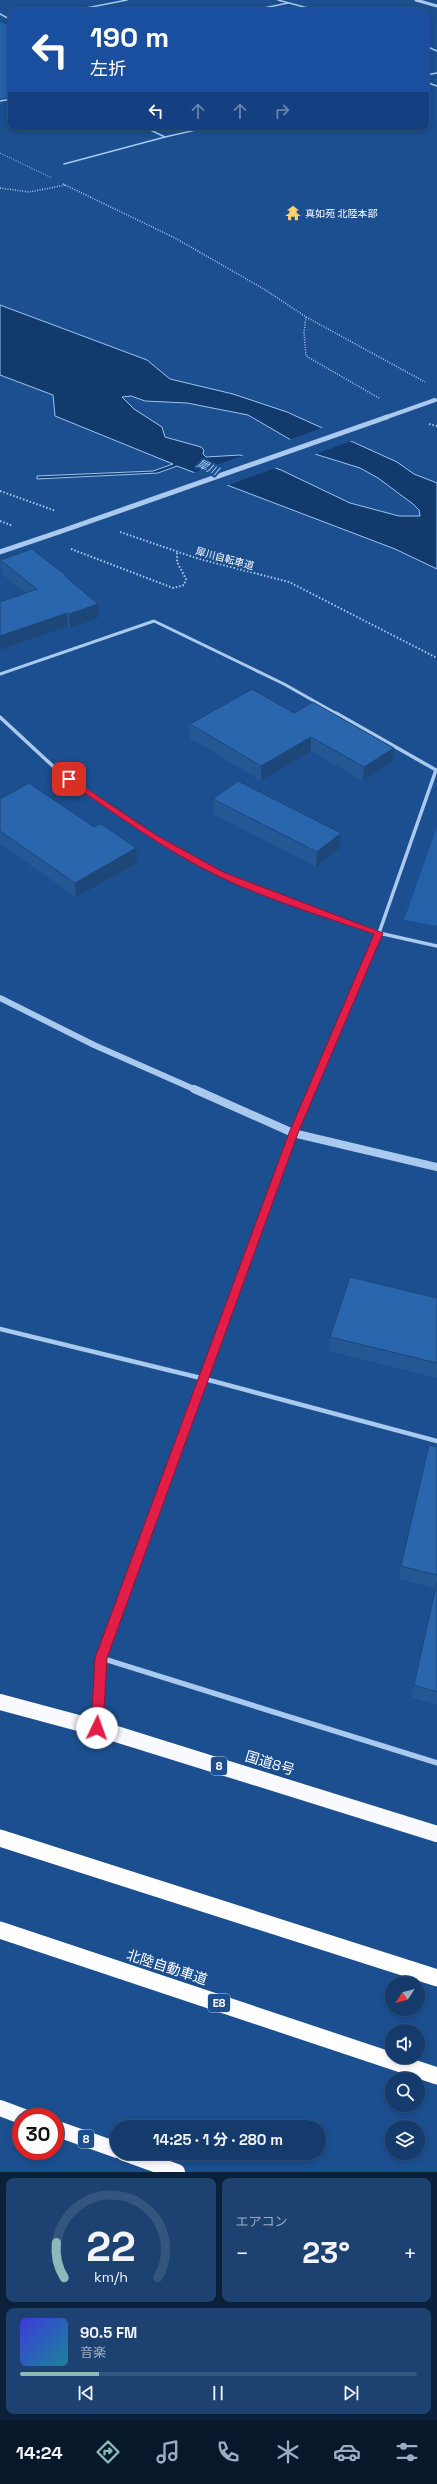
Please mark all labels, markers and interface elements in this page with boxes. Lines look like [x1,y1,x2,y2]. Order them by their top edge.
text: 190 m [90,19,169,55]
icon: left [24,24,76,76]
text: 左折 [90,57,126,80]
icon: left [145,100,167,122]
icon: ahead [187,100,209,122]
icon: ahead [229,100,251,122]
icon: right [271,100,293,122]
temple icon: 真如苑 北陸本部 [284,204,302,222]
place label: 真如苑 北陸本部 [305,207,378,220]
water label: 犀川 [195,456,222,478]
street label: 犀川自転車道 [194,544,256,573]
pin [52,762,86,796]
icon: arrive [58,768,80,790]
position arrow [76,1707,118,1749]
street label: 国道8号 [243,1747,297,1779]
road number: 8 [211,1757,227,1775]
street label: 北陸自動車道 [124,1945,210,1989]
north arrow [385,1976,425,2016]
map controls [385,1976,425,2160]
road number: E8 [208,1994,230,2012]
button: sound [385,2024,425,2064]
button: search [385,2072,425,2112]
speed limit sign: 30 [12,2108,64,2160]
button: layers [385,2120,425,2160]
road number: 8 [78,2130,94,2148]
text: 14:25 · 1 分 · 280 m [153,2130,283,2149]
text: エアコン [236,2213,288,2230]
text: 22 [86,2220,135,2273]
text: 23° [302,2233,350,2272]
text: − [236,2239,249,2267]
text: + [403,2239,417,2267]
text: km/h [94,2268,128,2286]
text: 90.5 FM [80,2323,137,2342]
text: 音楽 [80,2344,106,2361]
icon: previous [75,2382,97,2404]
icon: pause [207,2382,229,2404]
icon: next [340,2382,362,2404]
icon: directions [94,2438,122,2466]
icon: music [154,2438,182,2466]
icon: phone [214,2438,242,2466]
icon: climate [274,2438,302,2466]
icon: car [333,2438,361,2466]
icon: filters [393,2438,421,2466]
text: 14:24 [16,2441,63,2464]

